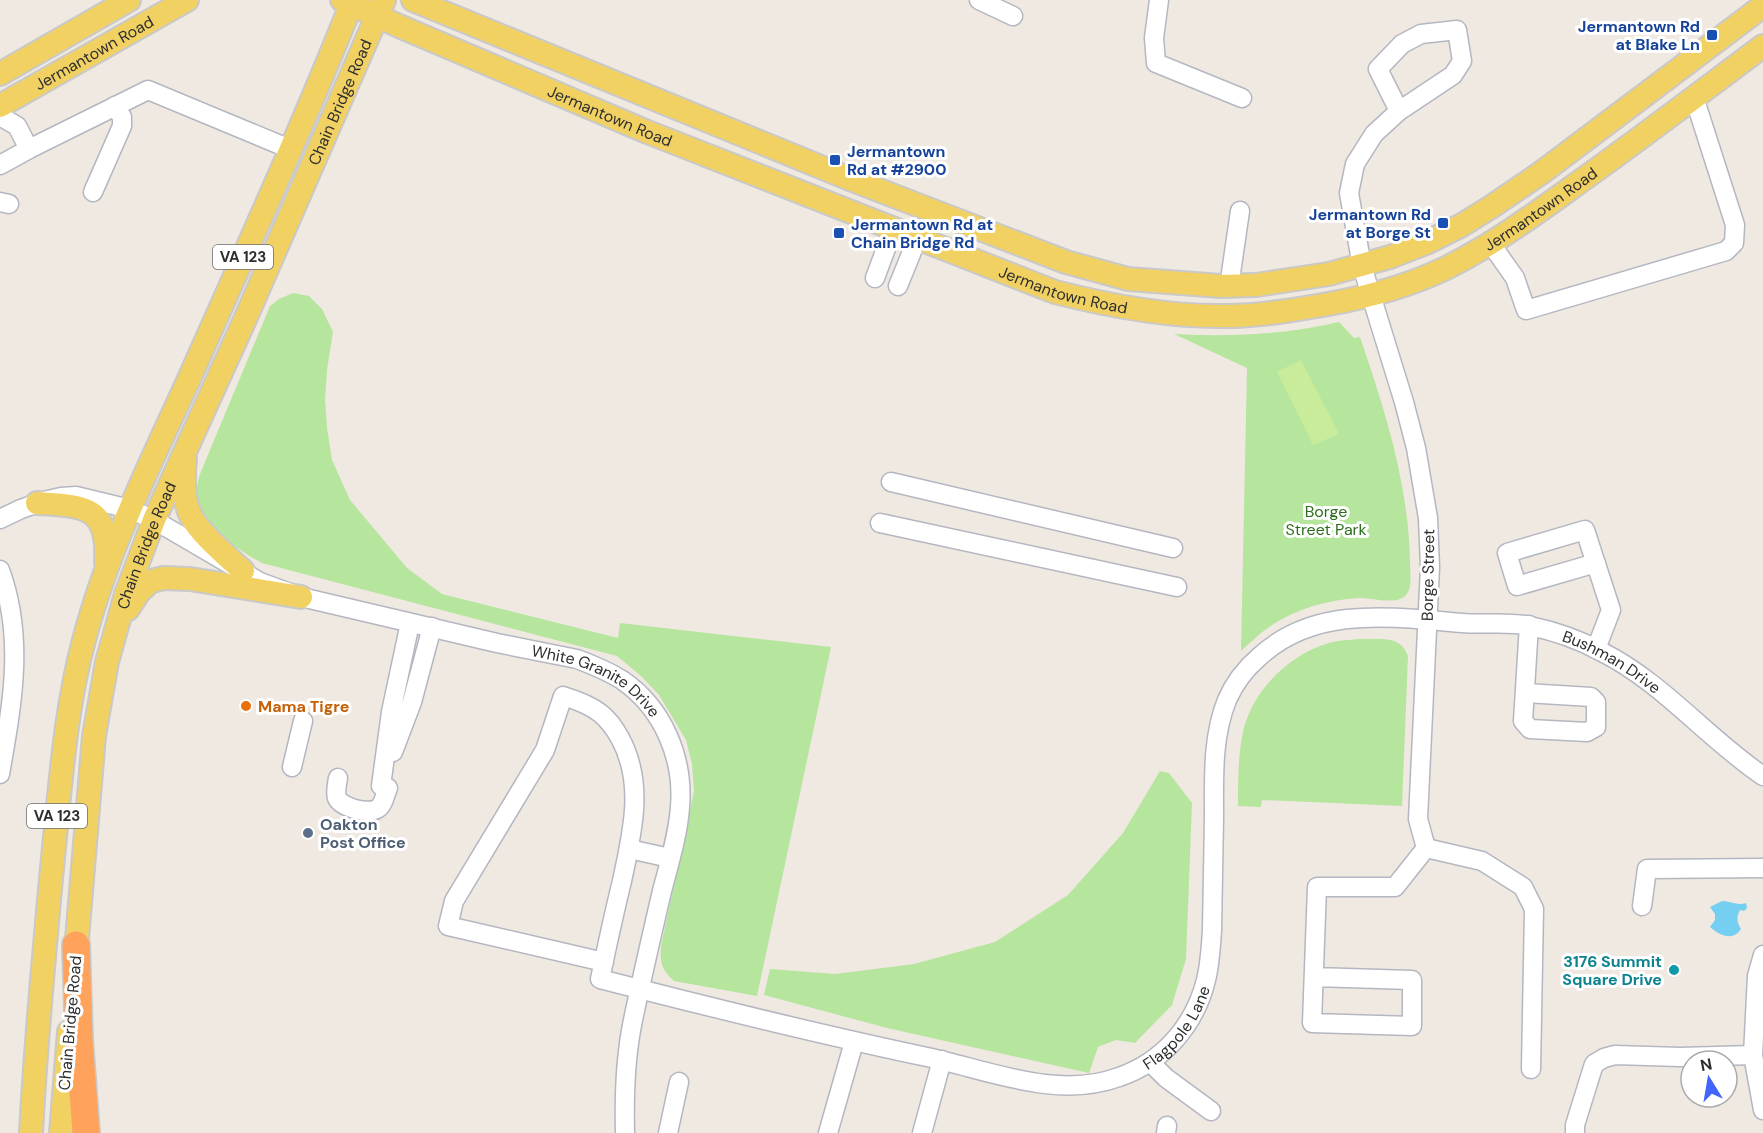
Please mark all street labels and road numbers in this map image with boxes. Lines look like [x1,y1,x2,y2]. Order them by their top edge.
street label: Jermantown Road [31,11,157,95]
street label: Chain Bridge Road [303,36,376,168]
street label: Jermantown Road [544,80,675,151]
street label: Jermantown Road [1480,162,1601,255]
road number: VA 123 [213,245,273,269]
street label: Jermantown Road [996,261,1129,318]
street label: Chain Bridge Road [112,478,181,612]
street label: Borge Street [1417,529,1439,621]
street label: Bushman Drive [1560,625,1665,698]
street label: White Granite Drive [530,640,665,721]
road number: VA 123 [27,804,87,828]
street label: Chain Bridge Road [54,955,86,1091]
street label: Flagpole Lane [1139,983,1214,1074]

